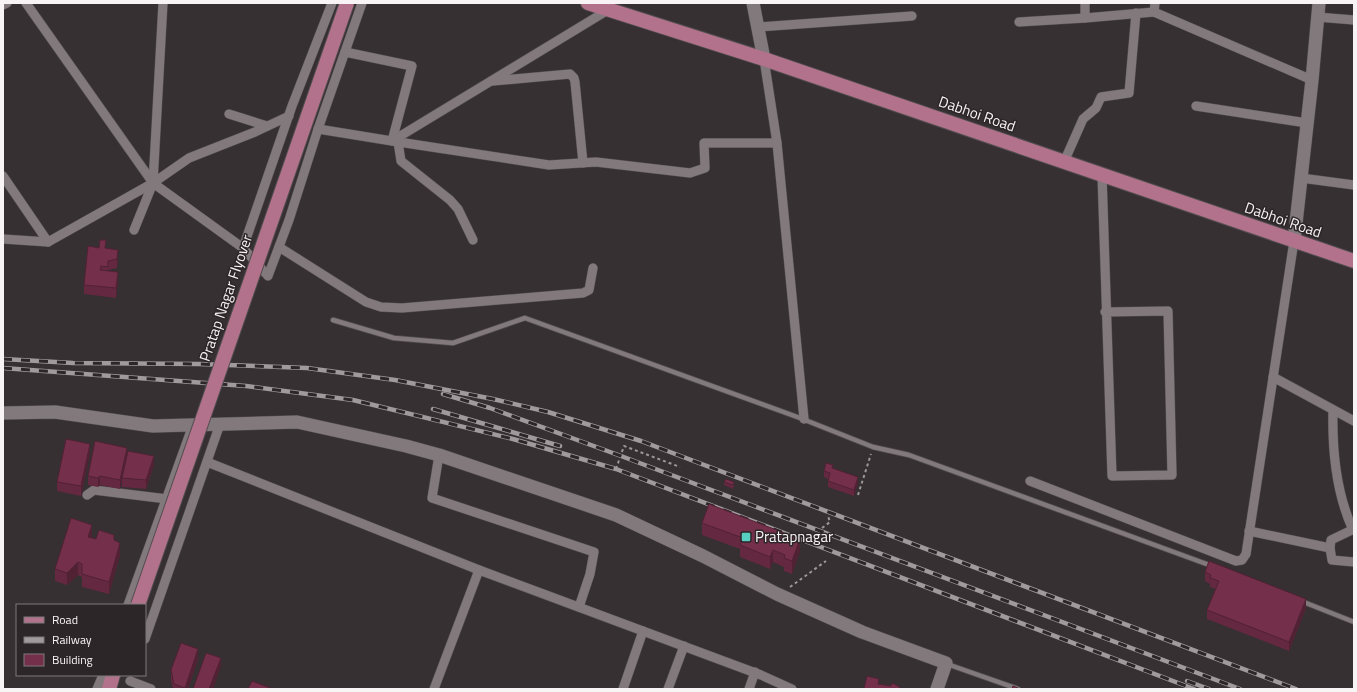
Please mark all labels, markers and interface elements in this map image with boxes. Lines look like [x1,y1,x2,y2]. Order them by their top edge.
street label: Dabhoi Road [936,90,1019,137]
street label: Dabhoi Road [1242,196,1325,243]
street label: Pratap Nagar Flyover [193,231,258,364]
place label: Pratapnagar [755,525,833,548]
marker: Pratapnagar [740,531,752,543]
legend [16,604,146,676]
text: Road [52,610,78,629]
text: Railway [52,630,92,649]
text: Building [52,650,93,669]

